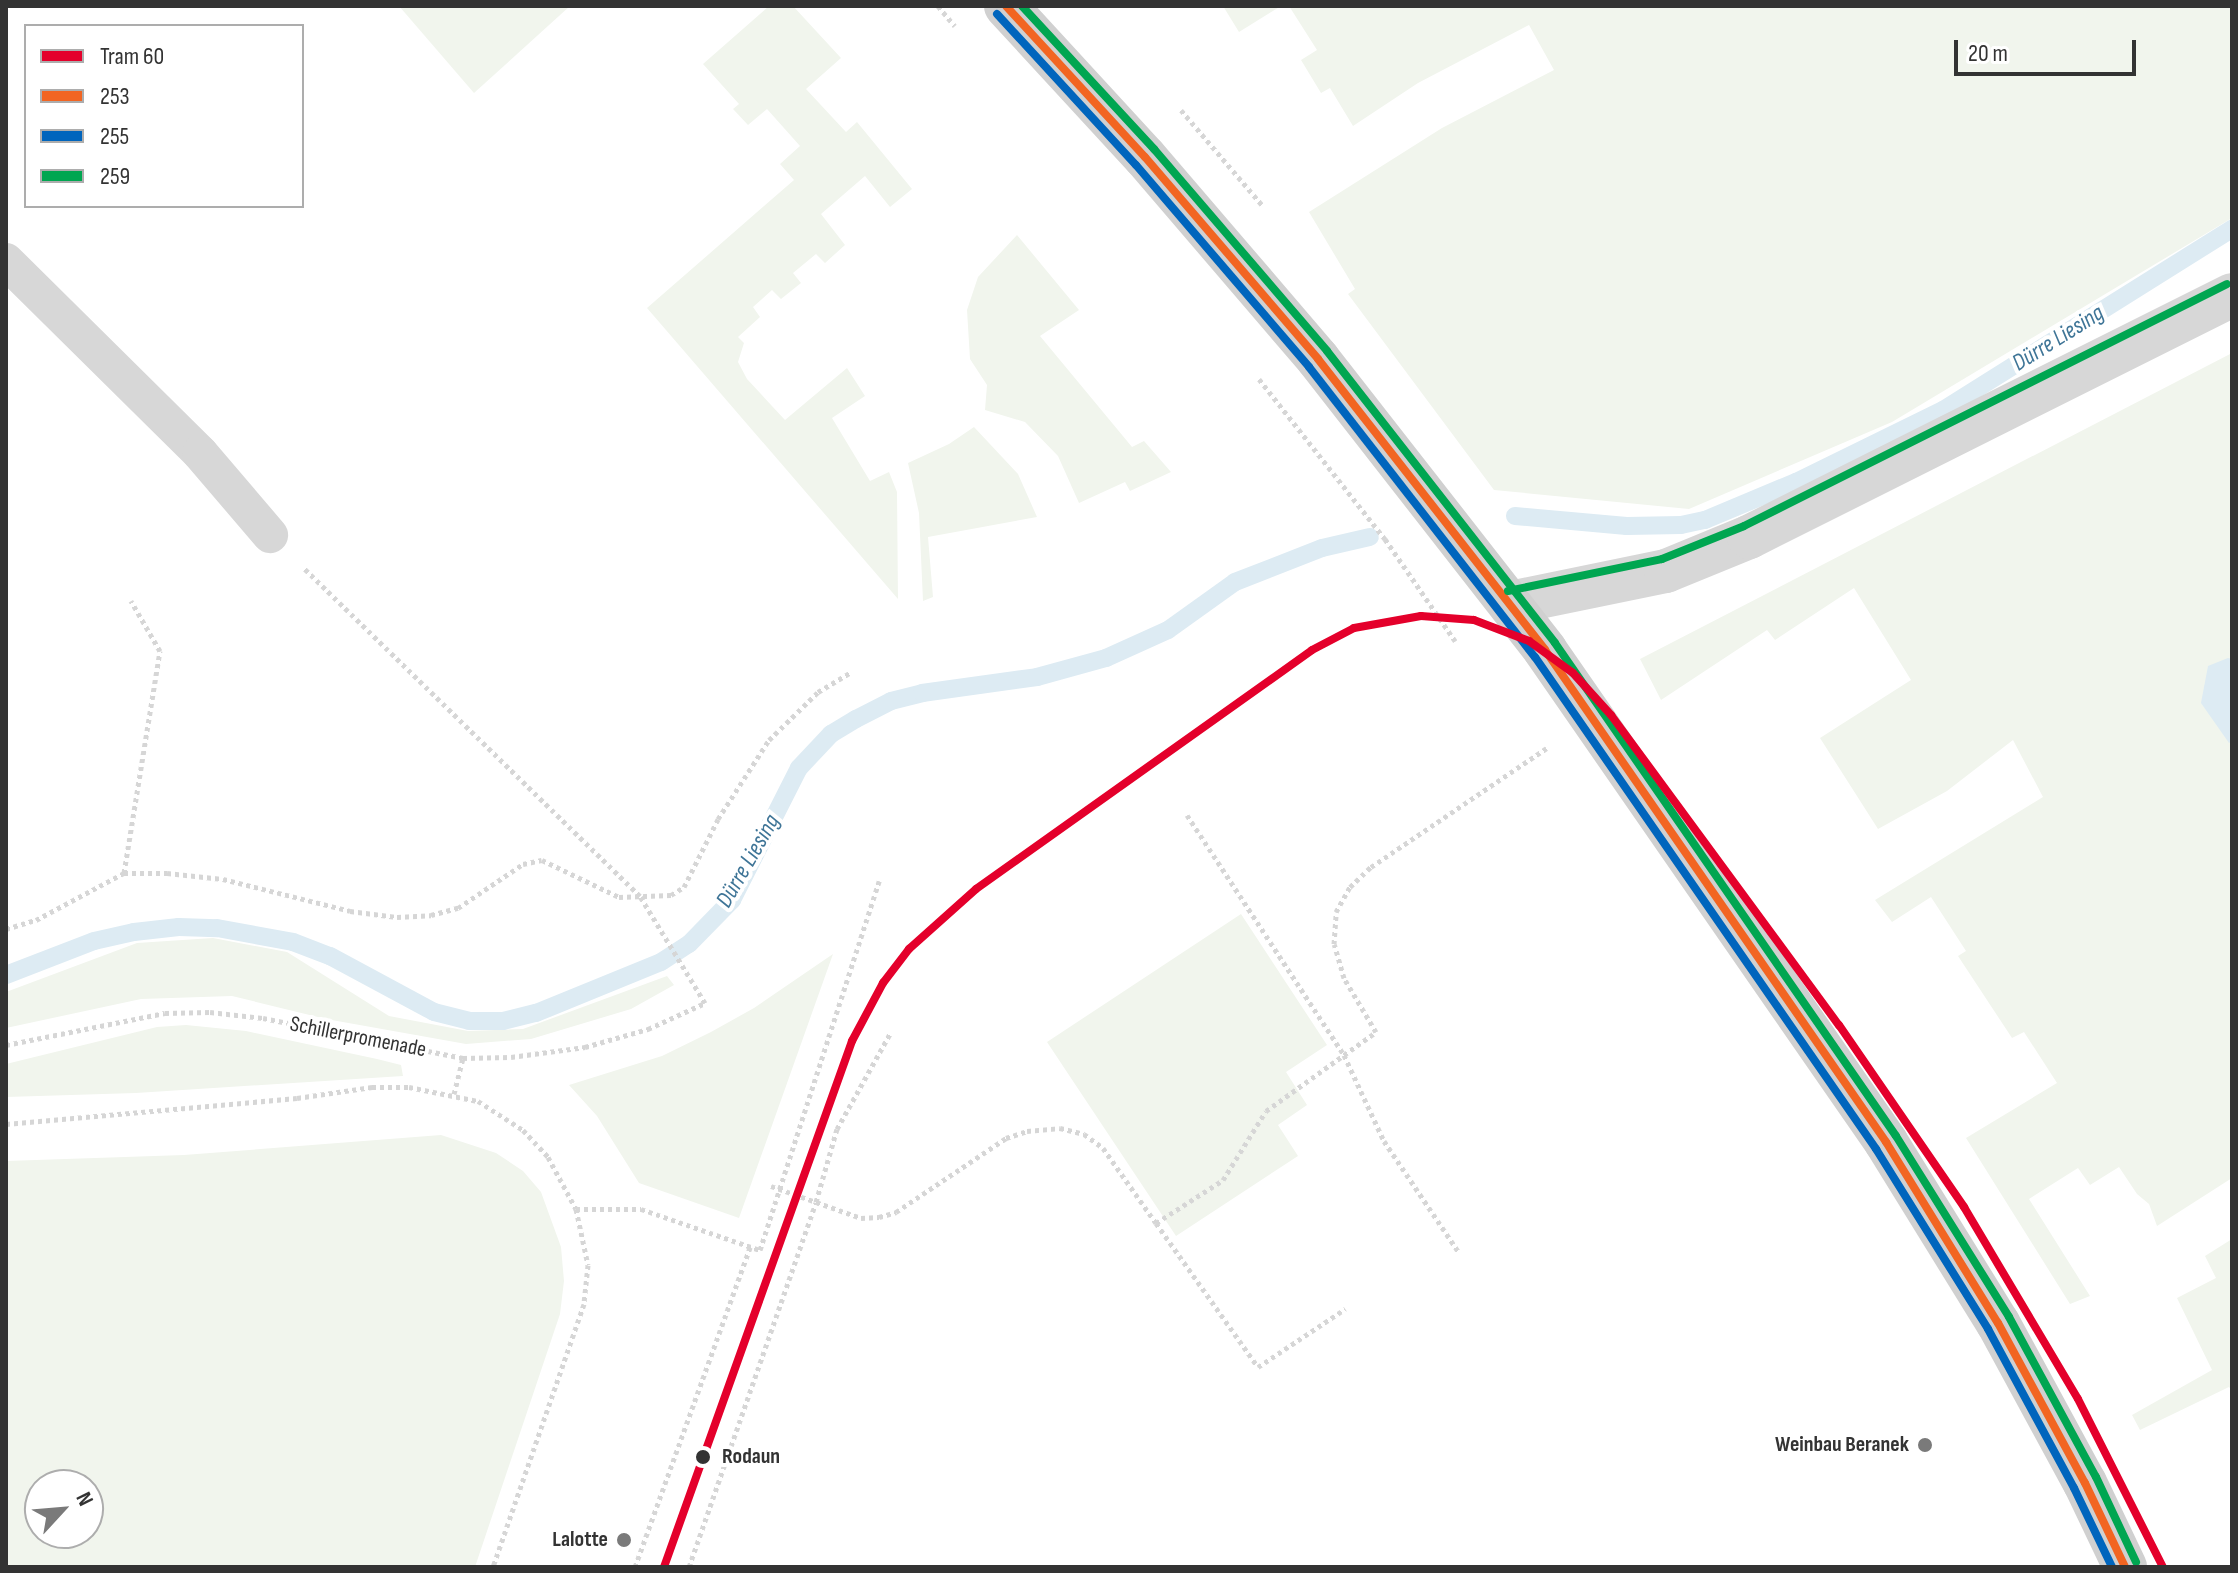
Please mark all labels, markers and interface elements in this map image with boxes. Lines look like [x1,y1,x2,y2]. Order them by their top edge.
legend [24,24,304,208]
scale bar [1958,24,2140,74]
text: 20 m [1968,39,2008,68]
text: Tram 60 [100,42,164,71]
text: 253 [100,82,130,111]
text: 255 [100,122,129,151]
text: 259 [100,162,130,191]
water label: Dürre Liesing [2007,299,2109,377]
water label: Dürre Liesing [710,809,786,913]
street label: Schillerpromenade [288,1011,428,1063]
place label: Weinbau Beranek [1775,1432,1909,1458]
marker: Weinbau Beranek [1916,1436,1934,1454]
place label: Rodaun [722,1444,780,1470]
marker: Rodaun [691,1445,715,1469]
north arrow [24,1469,104,1549]
text: N [70,1488,99,1510]
place label: Lalotte [552,1527,608,1553]
marker: Lalotte [615,1531,633,1549]

